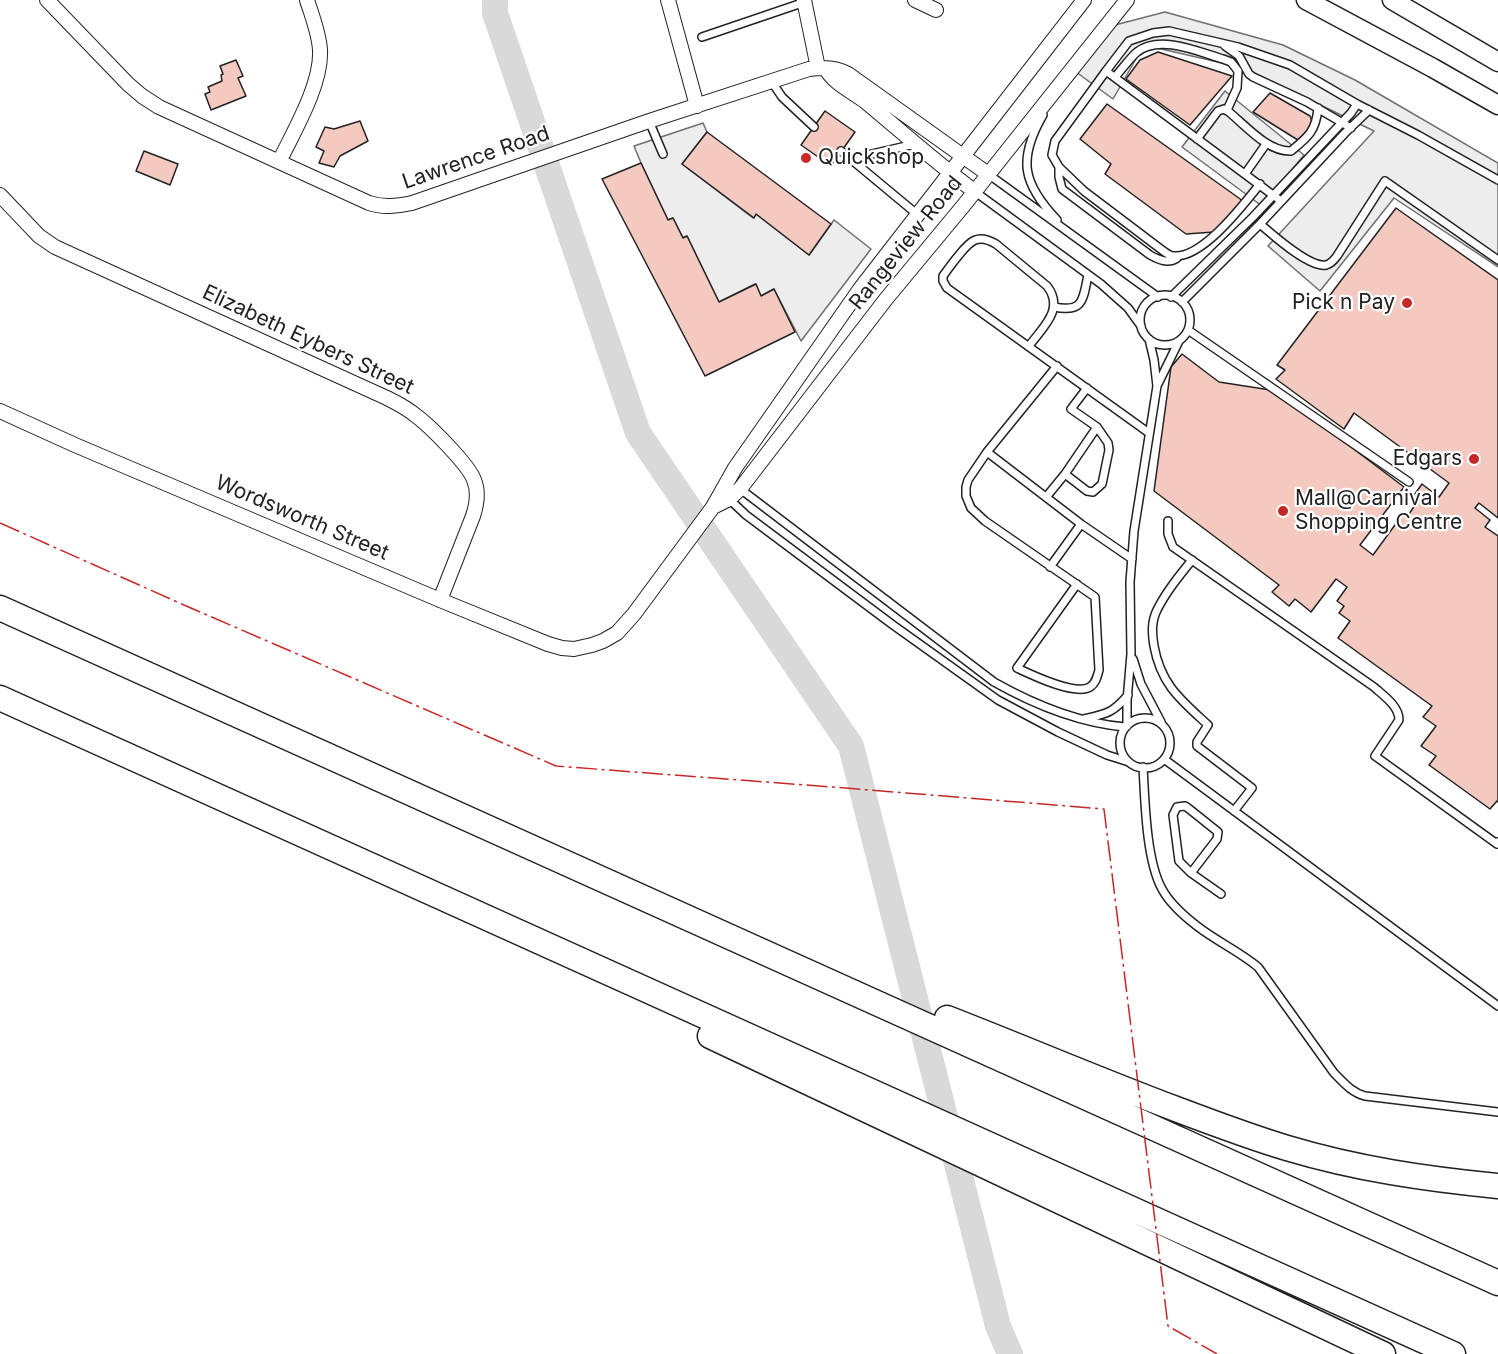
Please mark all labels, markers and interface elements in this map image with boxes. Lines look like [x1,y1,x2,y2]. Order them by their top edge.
street label: Lawrence Road [399,121,553,195]
place label: Quickshop [818,145,924,171]
marker: Quickshop [799,151,813,165]
street label: Rangeview Road [844,171,968,315]
street label: Elizabeth Eybers Street [198,280,418,400]
place label: Pick n Pay [1292,290,1395,316]
marker: Pick n Pay [1400,296,1414,310]
place label: Edgars [1393,446,1462,472]
marker: Edgars [1467,452,1481,466]
street label: Wordsworth Street [212,470,392,566]
place label: Mall@Carnival Shopping Centre [1295,486,1462,536]
marker: Mall@Carnival Shopping Centre [1276,504,1290,518]

